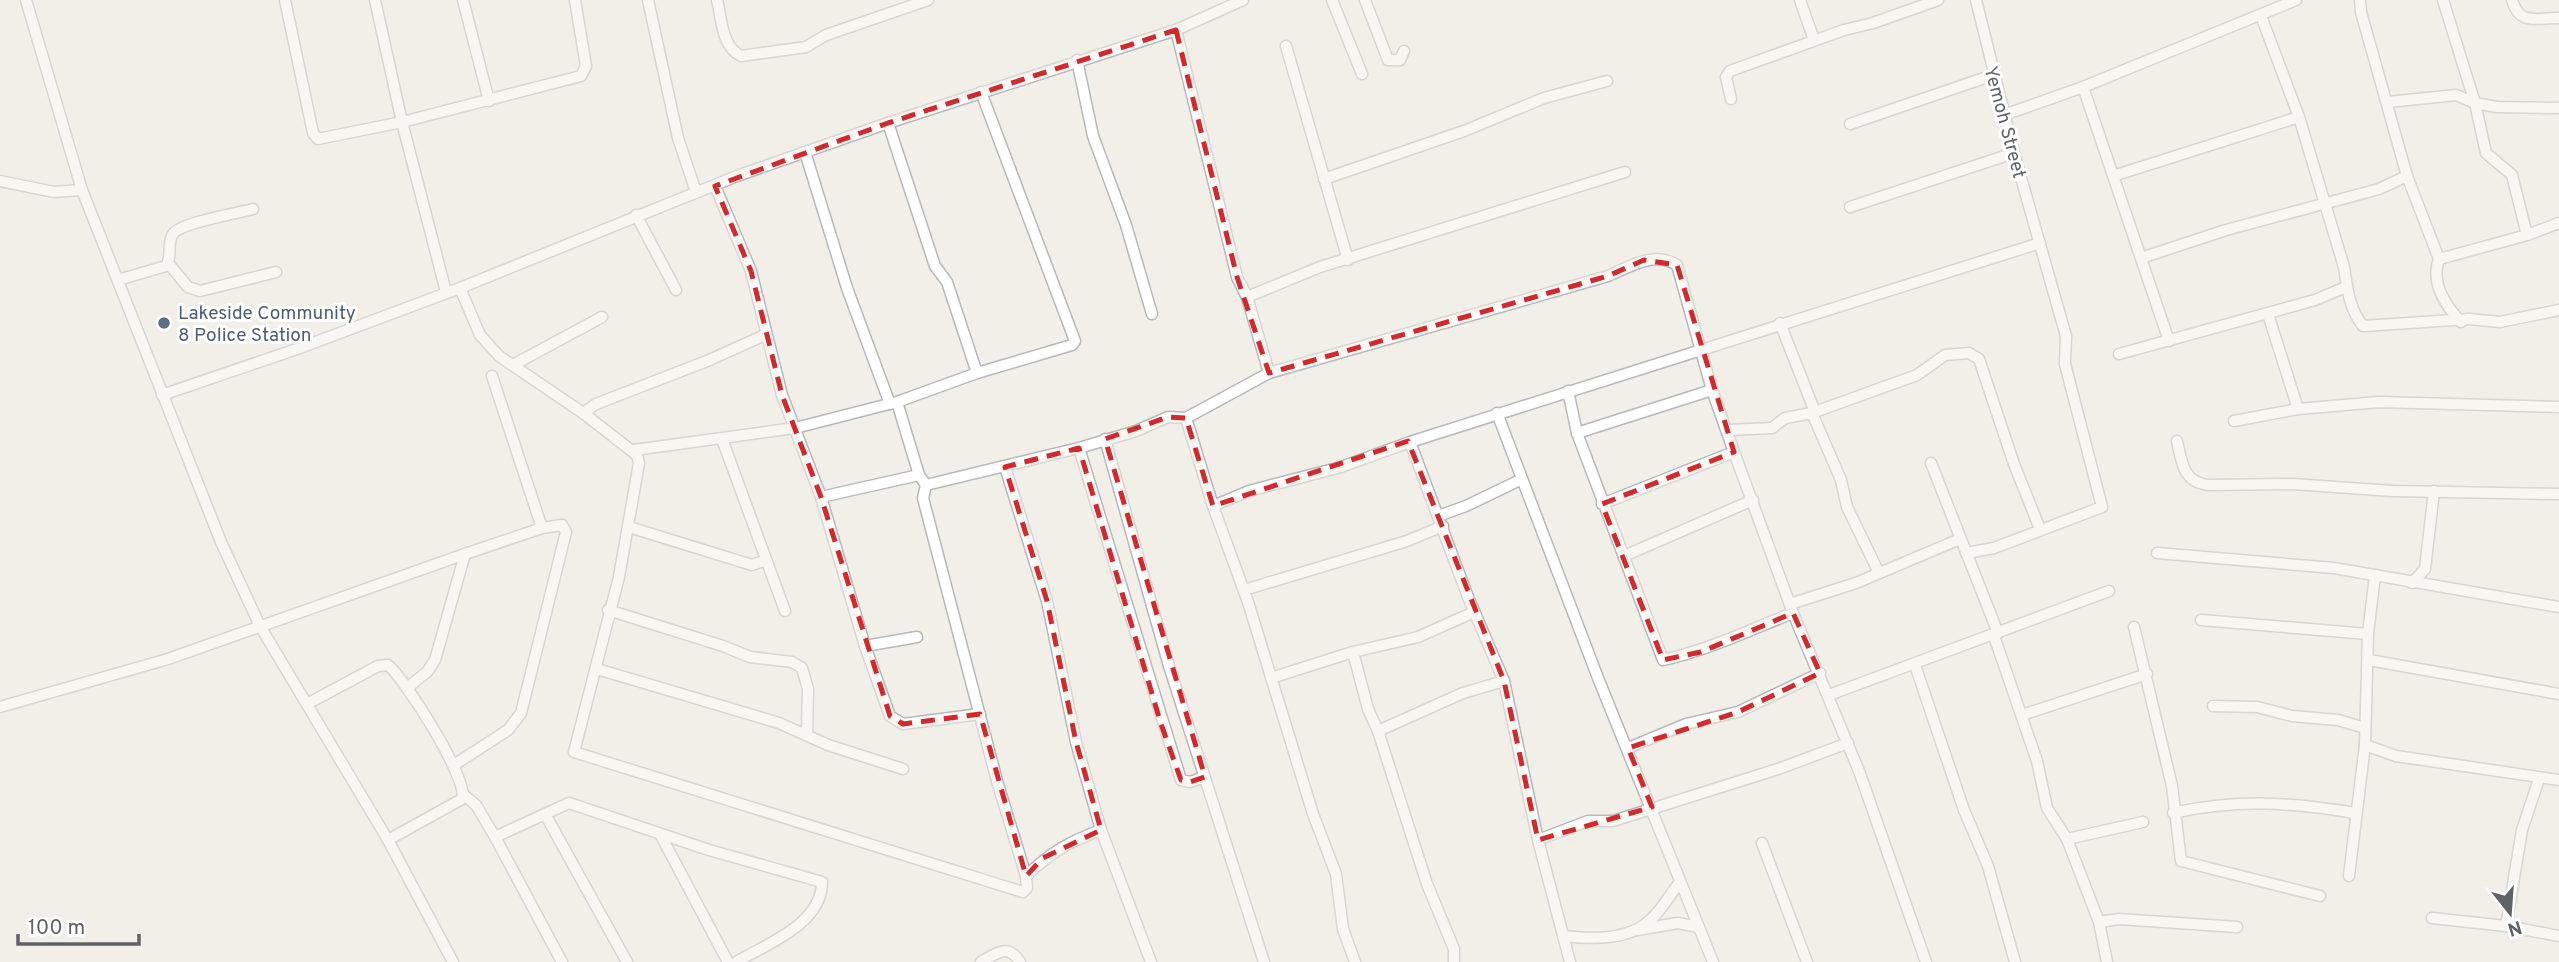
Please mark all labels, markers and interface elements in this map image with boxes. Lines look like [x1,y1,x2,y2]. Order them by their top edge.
street label: Yemoh Street [1978,64,2031,181]
place label: Lakeside Community 8 Police Station [178,302,356,348]
marker: Lakeside Community 8 Police Station [156,315,172,331]
north arrow [2475,878,2545,948]
scale bar [18,902,138,946]
text: N [2504,914,2524,941]
text: 100 m [28,915,85,942]

